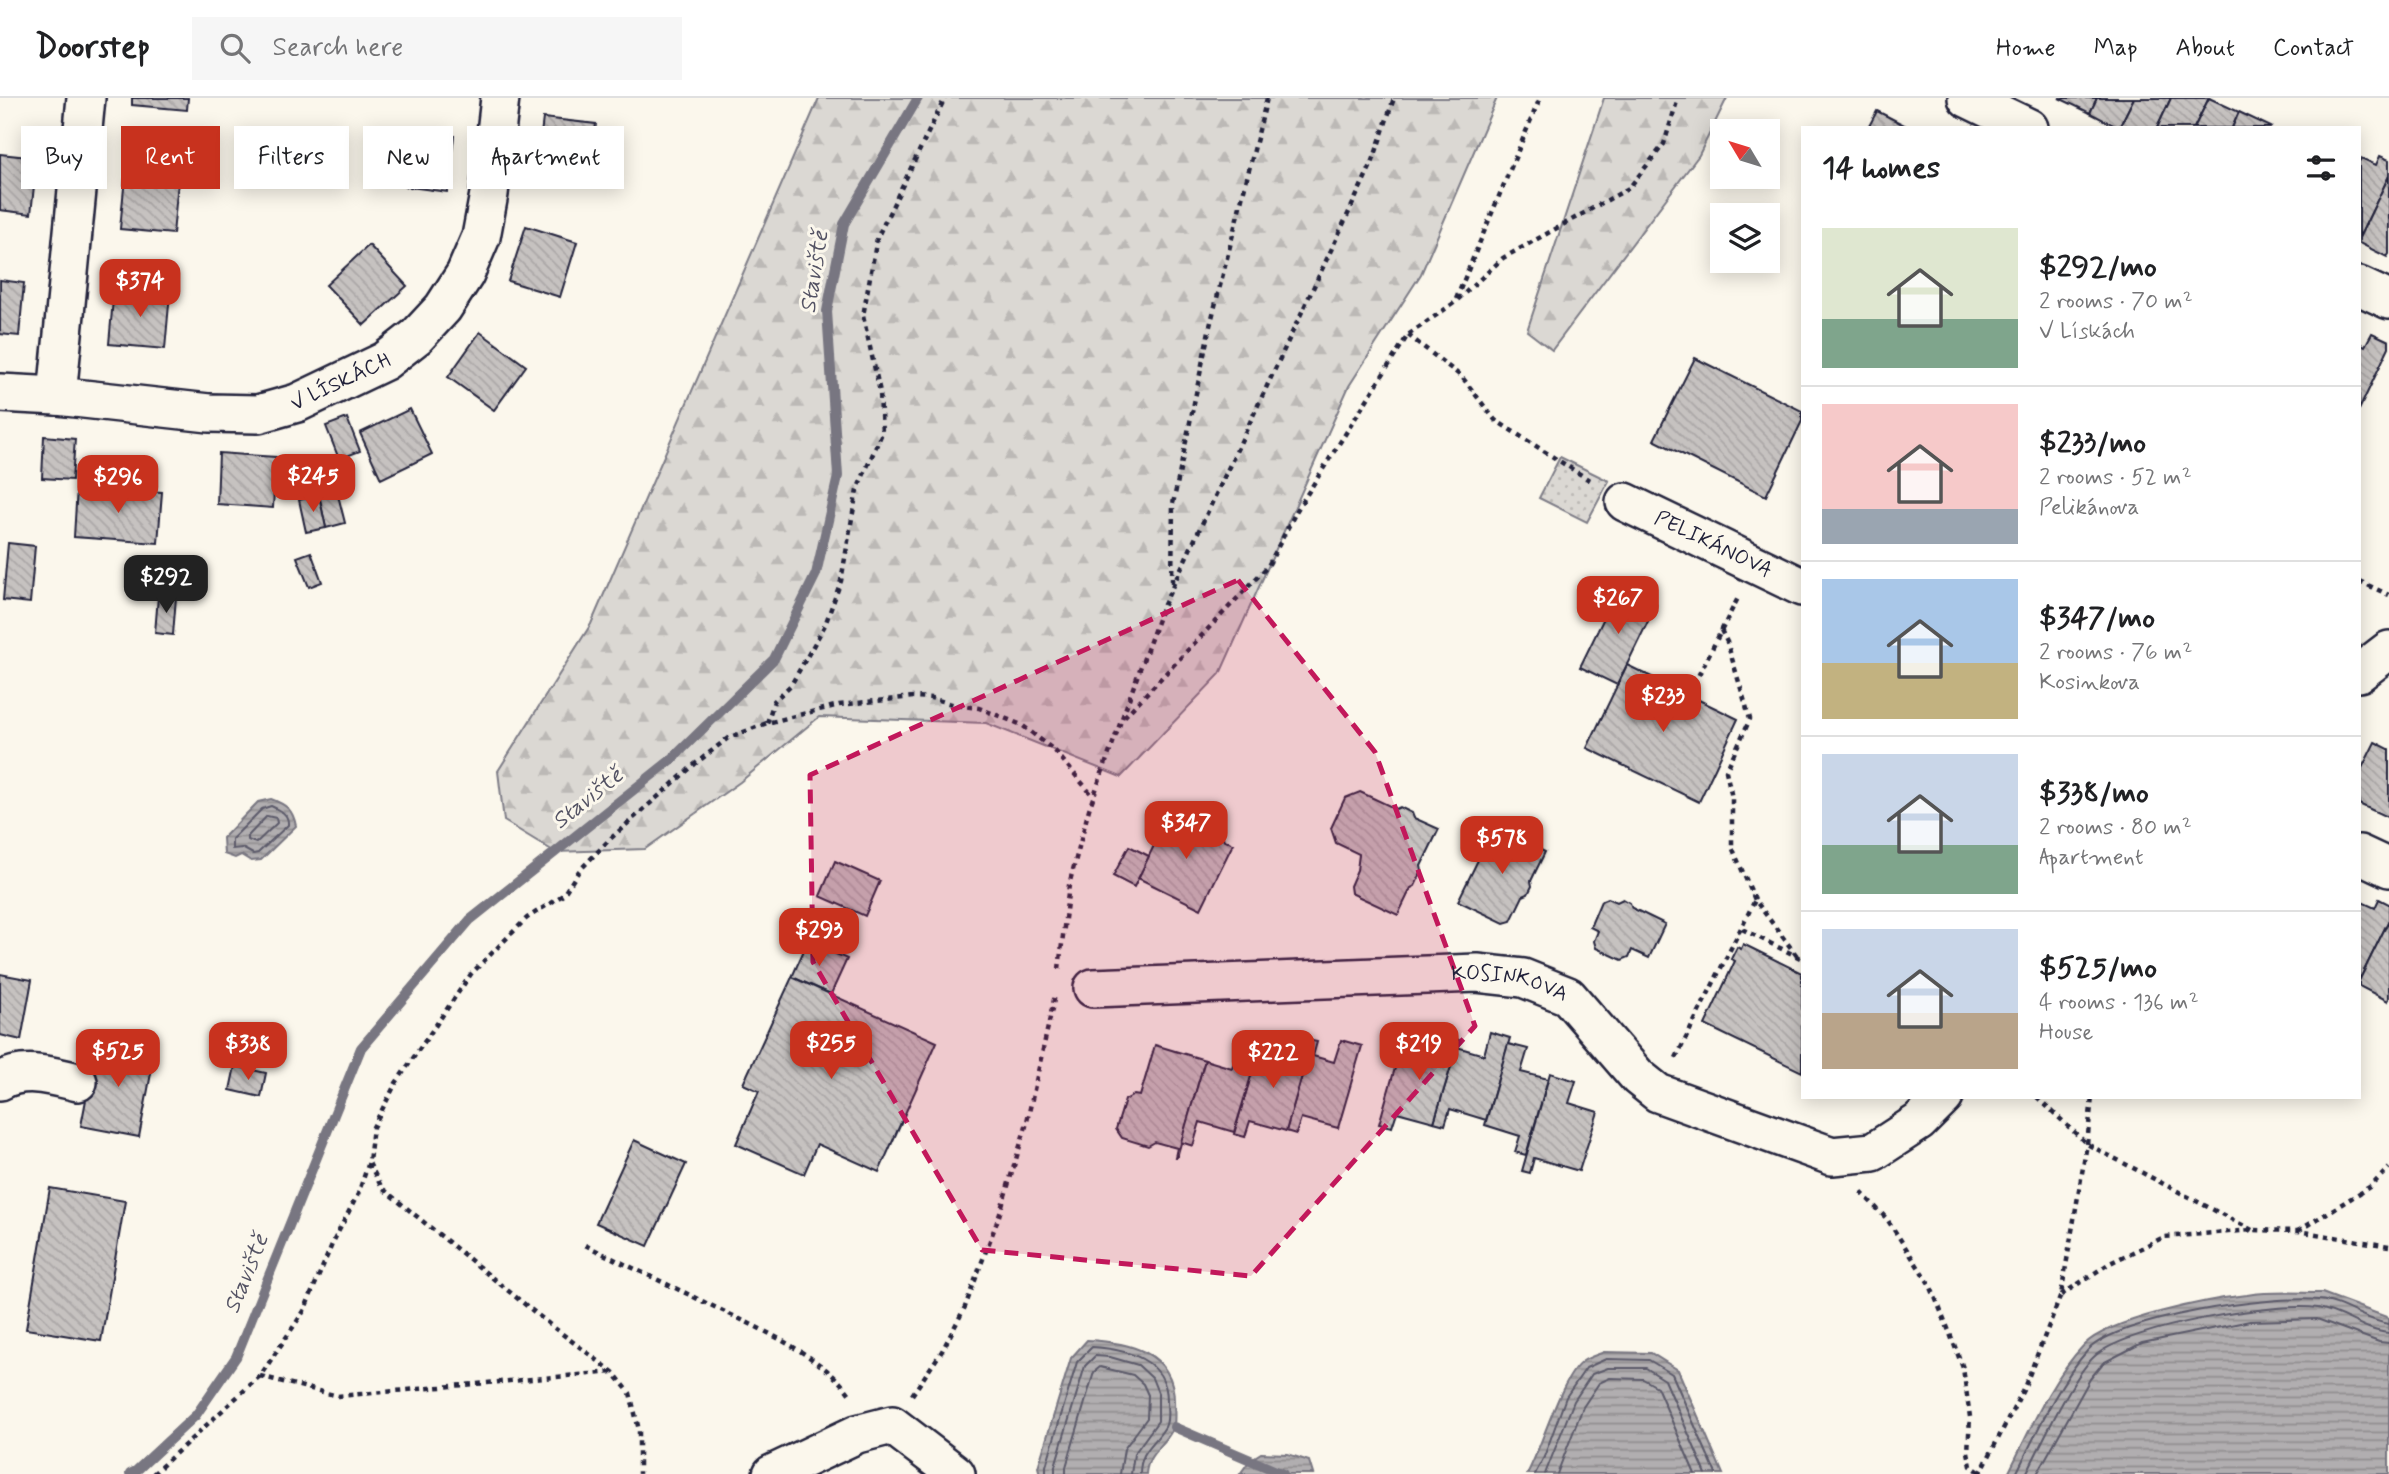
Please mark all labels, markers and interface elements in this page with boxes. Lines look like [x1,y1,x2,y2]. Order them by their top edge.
search box [192,17,682,80]
text: Doorstep [35,26,150,70]
icon: search [216,29,254,67]
text: Search here [272,31,403,65]
text: Home [1996,33,2056,64]
text: Map [2094,33,2138,64]
text: About [2176,33,2235,64]
text: Contact [2273,33,2354,64]
north arrow [1710,119,1780,189]
map controls [1710,119,1780,273]
chip: Buy [21,126,107,189]
chip: Rent [121,126,220,189]
chip: Filters [234,126,349,189]
chip: New [363,126,453,189]
chip: Apartment [467,126,624,189]
text: 14 homes [1822,149,1940,188]
icon: filters [2302,149,2340,187]
button: layers [1710,203,1780,273]
water label: Staviště [794,226,837,315]
text: $292/mo [2039,248,2157,287]
icon: home [1878,256,1962,340]
pin: $374 [99,260,181,319]
text: $374 [115,267,165,297]
text: 2 rooms · 70 m² [2039,287,2193,317]
text: V Lískách [2039,317,2135,347]
street label: V LÍSKÁCH [286,346,395,418]
text: $233/mo [2039,424,2146,463]
icon: home [1878,432,1962,516]
pin: $245 [272,454,354,514]
pin: $296 [77,456,159,515]
text: $245 [287,462,339,492]
text: $296 [93,463,143,493]
text: 2 rooms · 52 m² [2039,463,2192,493]
text: Pelikánova [2039,493,2139,523]
street label: PELIKÁNOVA [1650,504,1777,585]
pin: $292 [125,556,207,615]
text: $292 [140,563,192,593]
pin: $267 [1577,576,1659,636]
text: $267 [1593,584,1643,614]
text: $347/mo [2039,599,2155,638]
icon: home [1878,607,1962,691]
text: 2 rooms · 76 m² [2039,638,2192,668]
text: Kosinkova [2039,668,2140,698]
pin: $233 [1622,674,1704,734]
text: $233 [1641,682,1685,712]
water label: Staviště [546,760,632,837]
text: $338/mo [2039,774,2149,813]
icon: home [1878,782,1962,866]
pin: $347 [1145,802,1227,861]
text: $347 [1161,809,1211,839]
text: 2 rooms · 80 m² [2039,813,2192,843]
pin: $578 [1461,816,1543,876]
text: $578 [1476,824,1528,854]
text: Apartment [2039,843,2144,873]
pin: $293 [778,908,860,968]
text: $293 [795,916,843,946]
text: $525/mo [2039,949,2157,988]
icon: home [1878,957,1962,1041]
street label: KOSINKOVA [1451,959,1572,1008]
text: 4 rooms · 136 m² [2039,988,2199,1018]
text: House [2039,1018,2093,1048]
pin: $255 [790,1021,872,1081]
pin: $338 [207,1023,289,1082]
pin: $219 [1378,1023,1460,1082]
text: $255 [806,1029,856,1059]
pin: $525 [77,1030,159,1089]
text: $338 [225,1030,271,1060]
pin: $222 [1232,1030,1314,1090]
text: $219 [1396,1030,1442,1060]
text: $525 [92,1037,144,1067]
text: $222 [1248,1038,1298,1068]
water label: Staviště [218,1227,277,1318]

